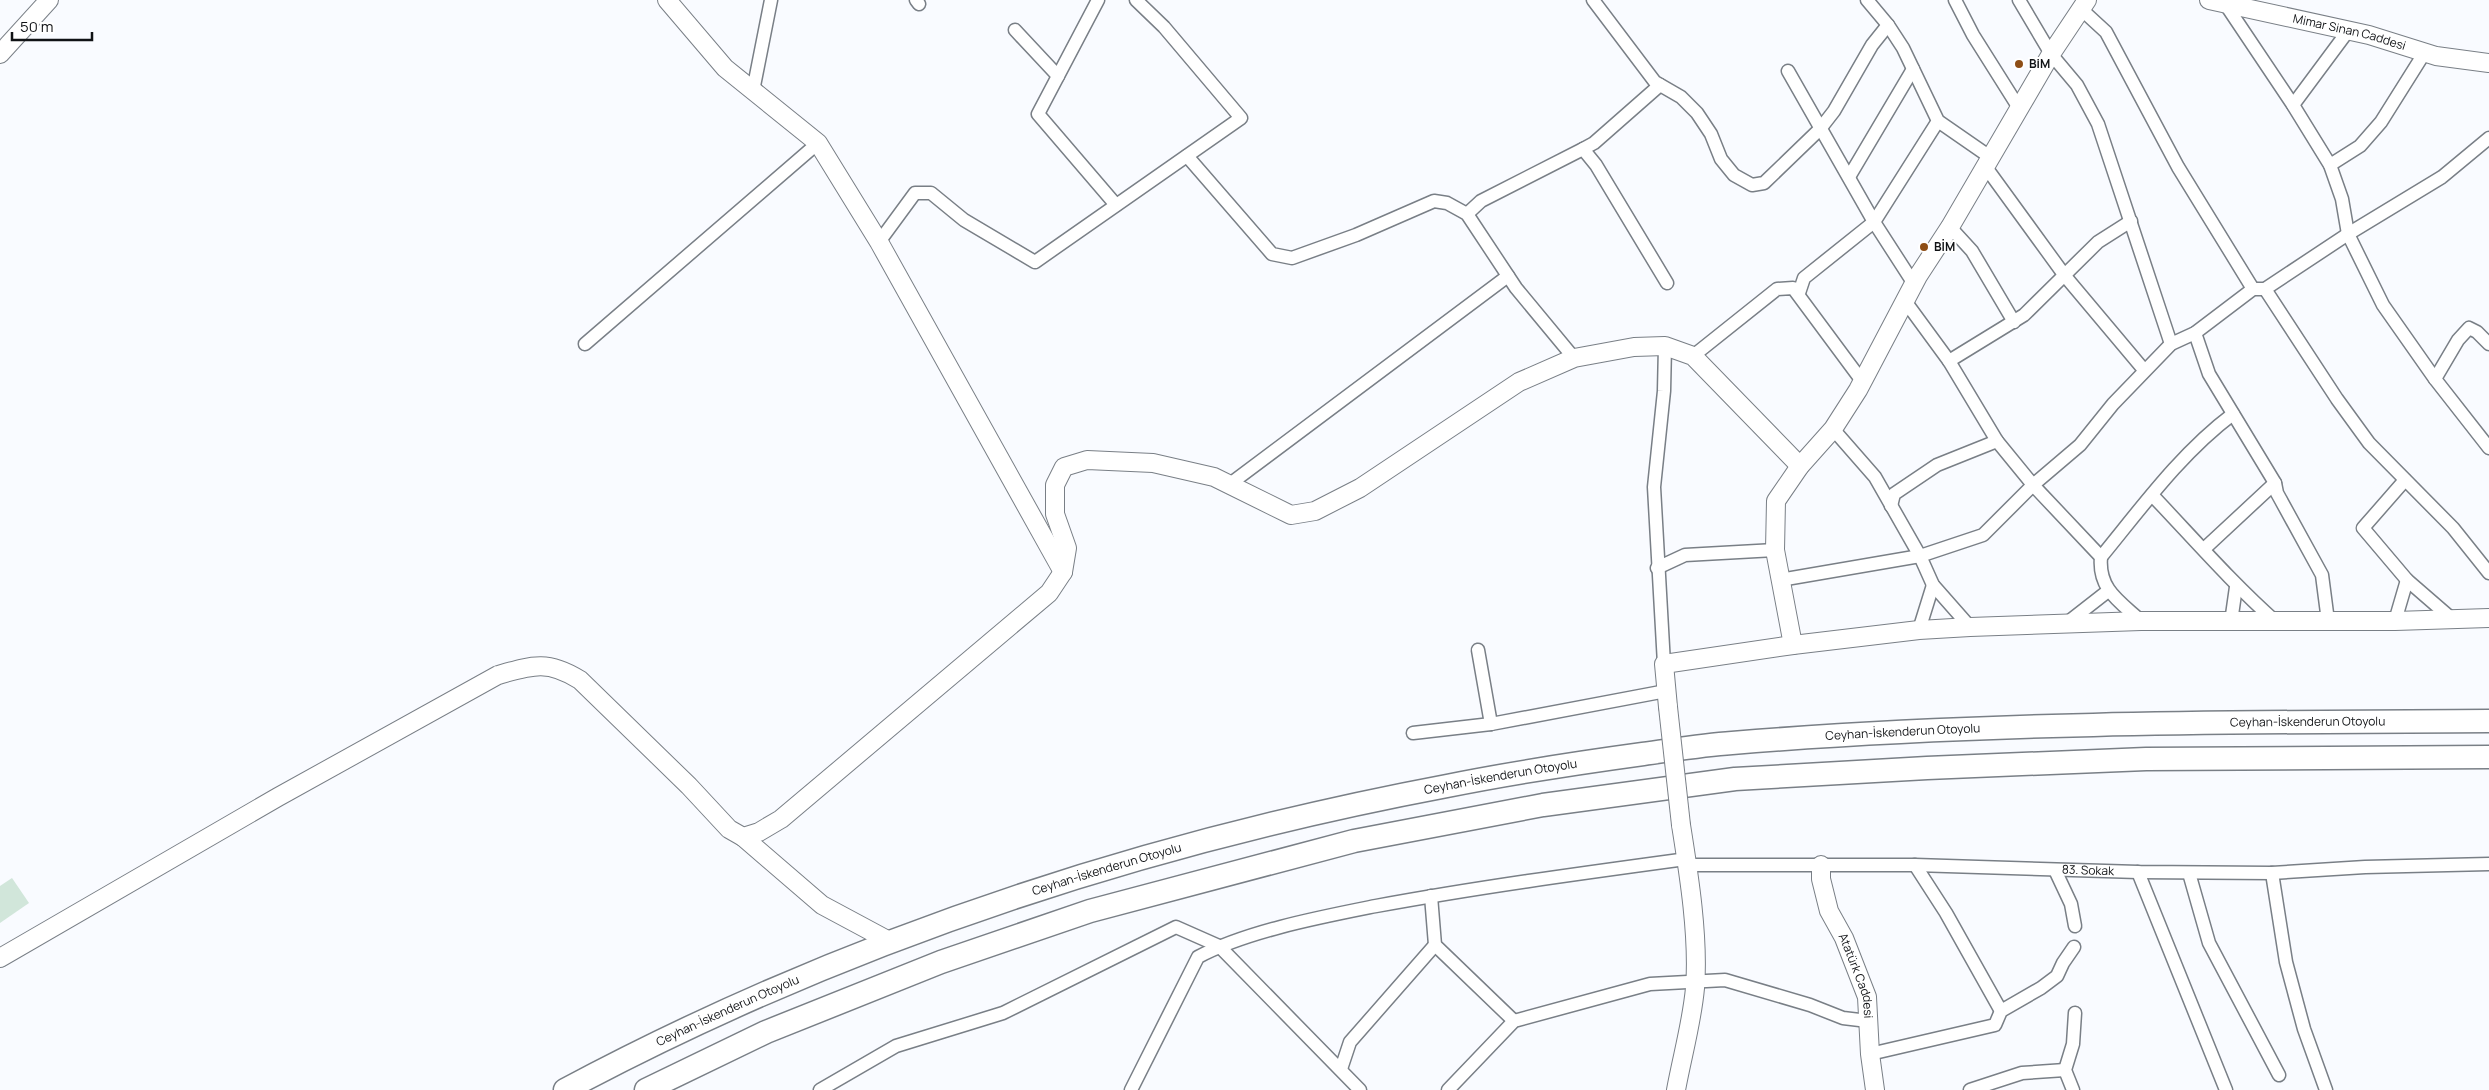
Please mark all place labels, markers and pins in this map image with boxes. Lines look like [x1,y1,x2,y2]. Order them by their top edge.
place label: BiM [2029,55,2050,72]
marker: BiM [2013,58,2025,70]
place label: BİM [1934,238,1955,255]
marker: BİM [1918,241,1930,253]

